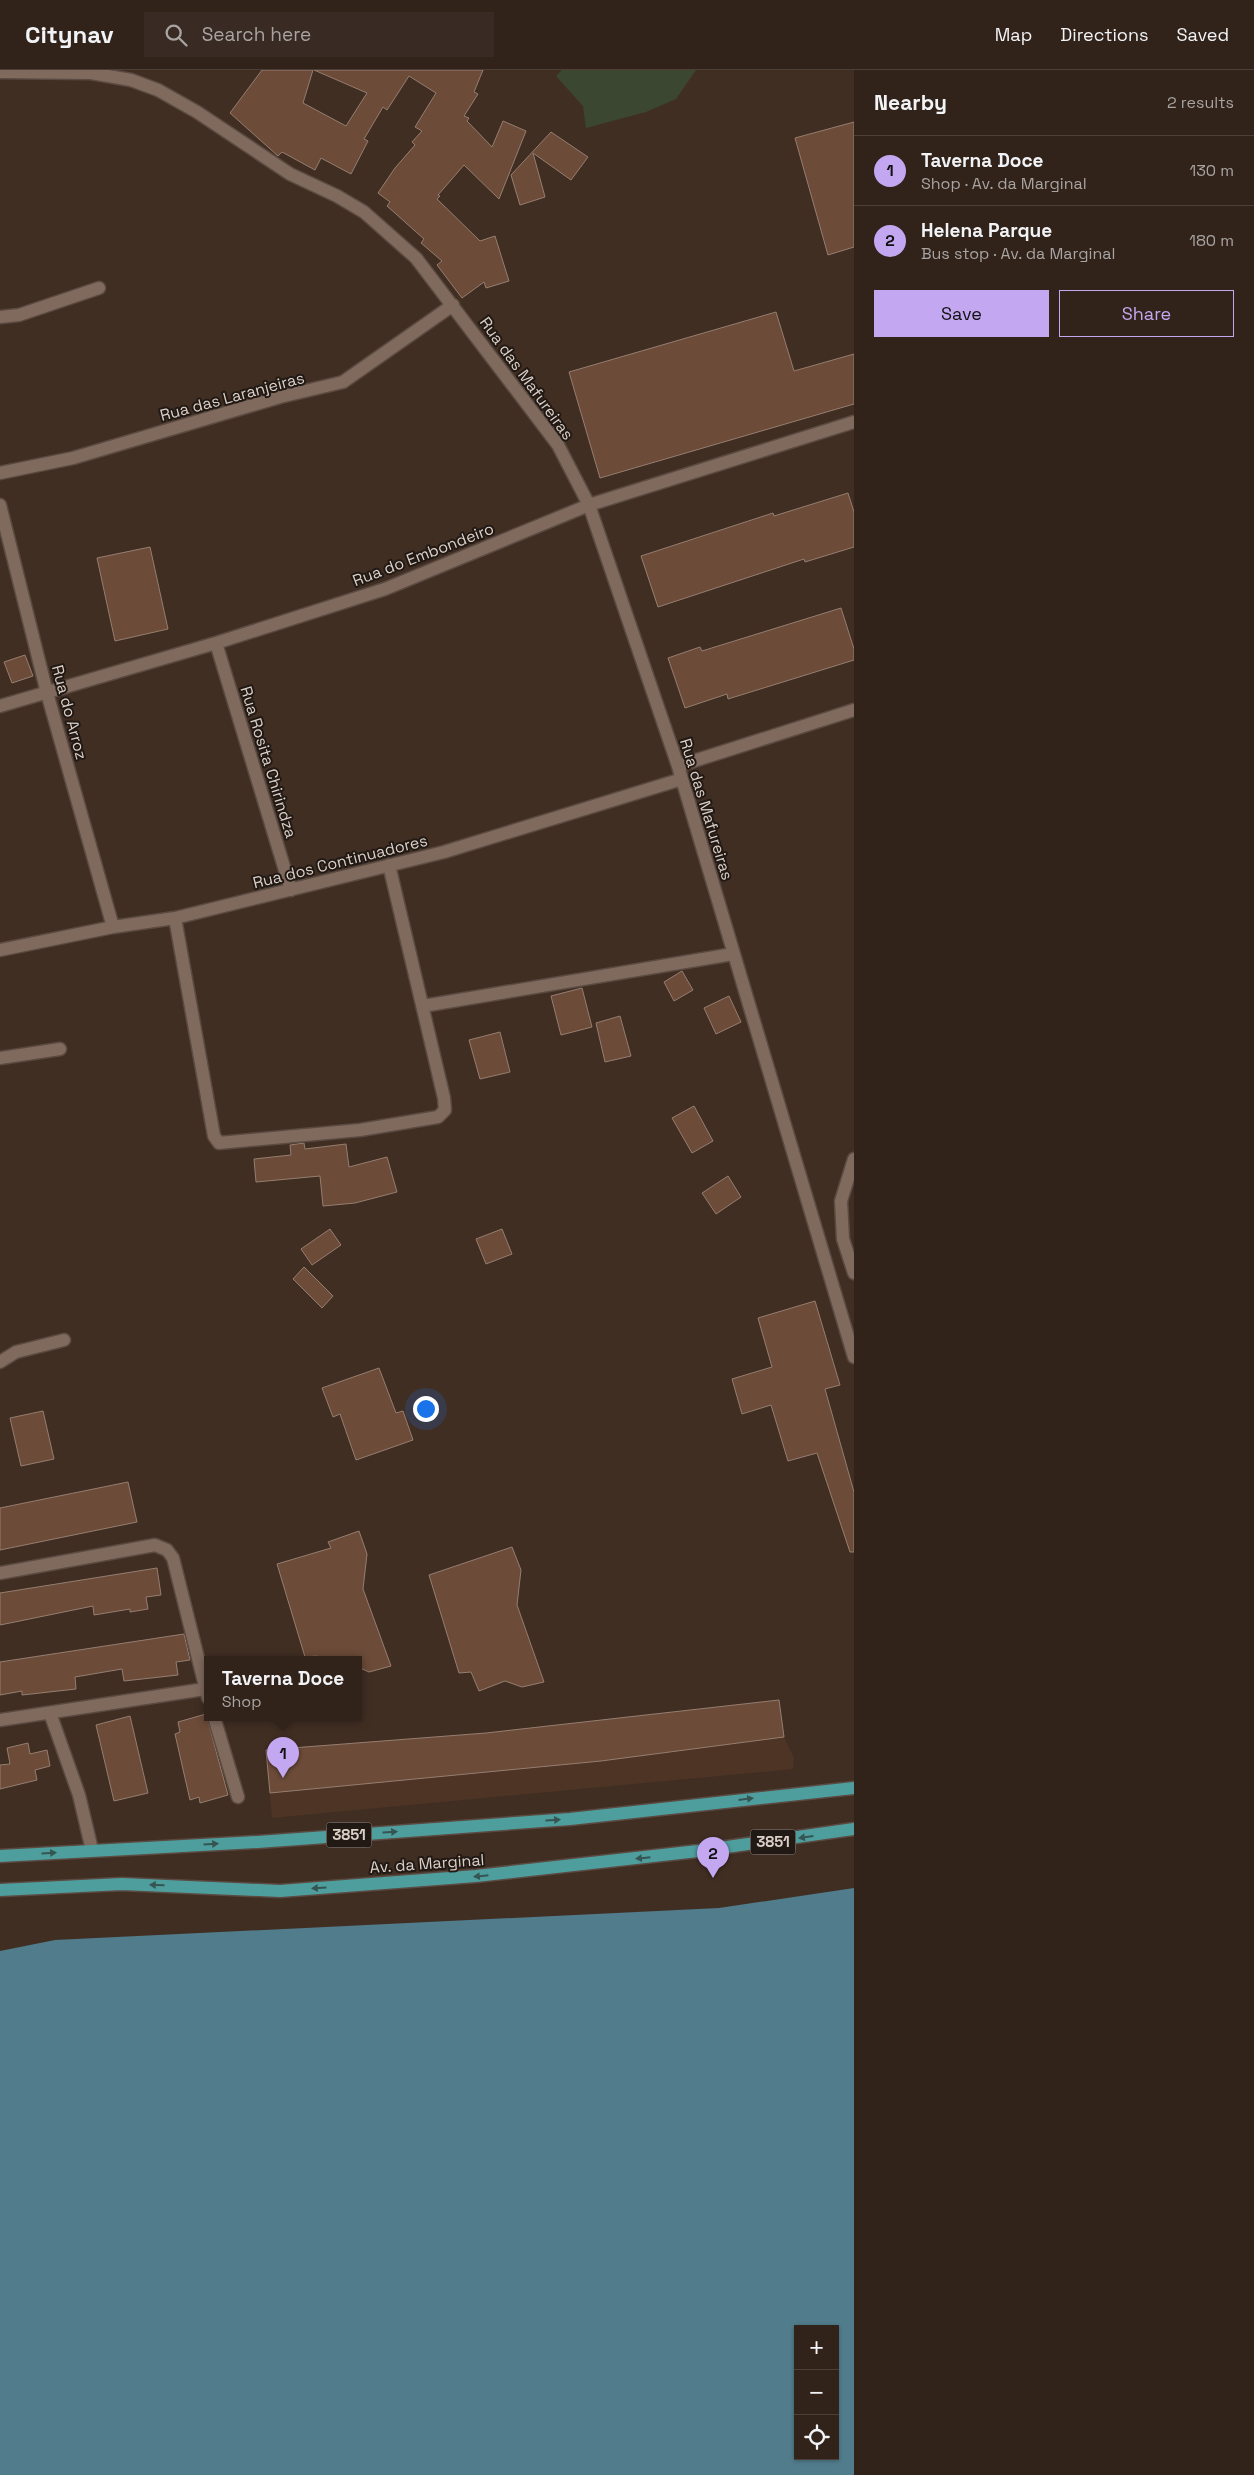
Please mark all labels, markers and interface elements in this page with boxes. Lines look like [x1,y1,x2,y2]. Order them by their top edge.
search box [144,12,494,57]
text: Citynav [25,19,114,50]
icon: search [162,21,190,49]
text: Search here [202,22,311,47]
text: Map [995,23,1032,46]
text: Directions [1060,23,1149,46]
text: Saved [1177,23,1229,46]
text: Nearby [874,89,947,116]
text: 2 results [1167,92,1234,113]
text: Taverna Doce [921,148,1044,173]
text: 1 [886,160,894,181]
text: 130 m [1190,160,1234,181]
text: Shop · Av. da Marginal [921,173,1087,194]
text: Helena Parque [921,218,1052,243]
text: 2 [885,230,895,251]
text: 180 m [1189,230,1234,251]
text: Bus stop · Av. da Marginal [921,243,1115,264]
button: Save [874,290,1049,337]
button: Share [1059,290,1234,337]
street label: Rua das Mafureiras [475,313,578,444]
street label: Rua das Laranjeiras [158,367,307,426]
street label: Rua do Embondeiro [350,518,497,591]
street label: Rua do Arroz [47,663,92,762]
street label: Rua Rosita Chirindza [235,684,302,841]
street label: Rua das Mafureiras [675,736,738,883]
street label: Rua dos Continuadores [251,830,430,893]
your location [413,1396,439,1422]
popup [204,1656,362,1721]
text: Taverna Doce [222,1666,344,1691]
text: Shop [222,1691,262,1712]
pin: 1 [267,1737,299,1778]
one-way arrow [739,1795,755,1803]
one-way arrow [545,1816,561,1824]
road number: 3851 [326,1822,372,1848]
one-way arrow [383,1828,399,1836]
road number: 3851 [750,1830,796,1854]
one-way arrow [798,1833,814,1841]
pin: 2 [697,1837,729,1878]
one-way arrow [203,1840,219,1848]
one-way arrow [41,1848,57,1856]
street label: Av. da Marginal [369,1849,485,1878]
one-way arrow [634,1854,650,1862]
one-way arrow [473,1872,489,1880]
one-way arrow [149,1881,165,1889]
one-way arrow [311,1884,327,1892]
map controls [794,2325,839,2460]
button: + [794,2325,839,2370]
button: − [794,2370,839,2415]
button: locate [794,2415,839,2460]

